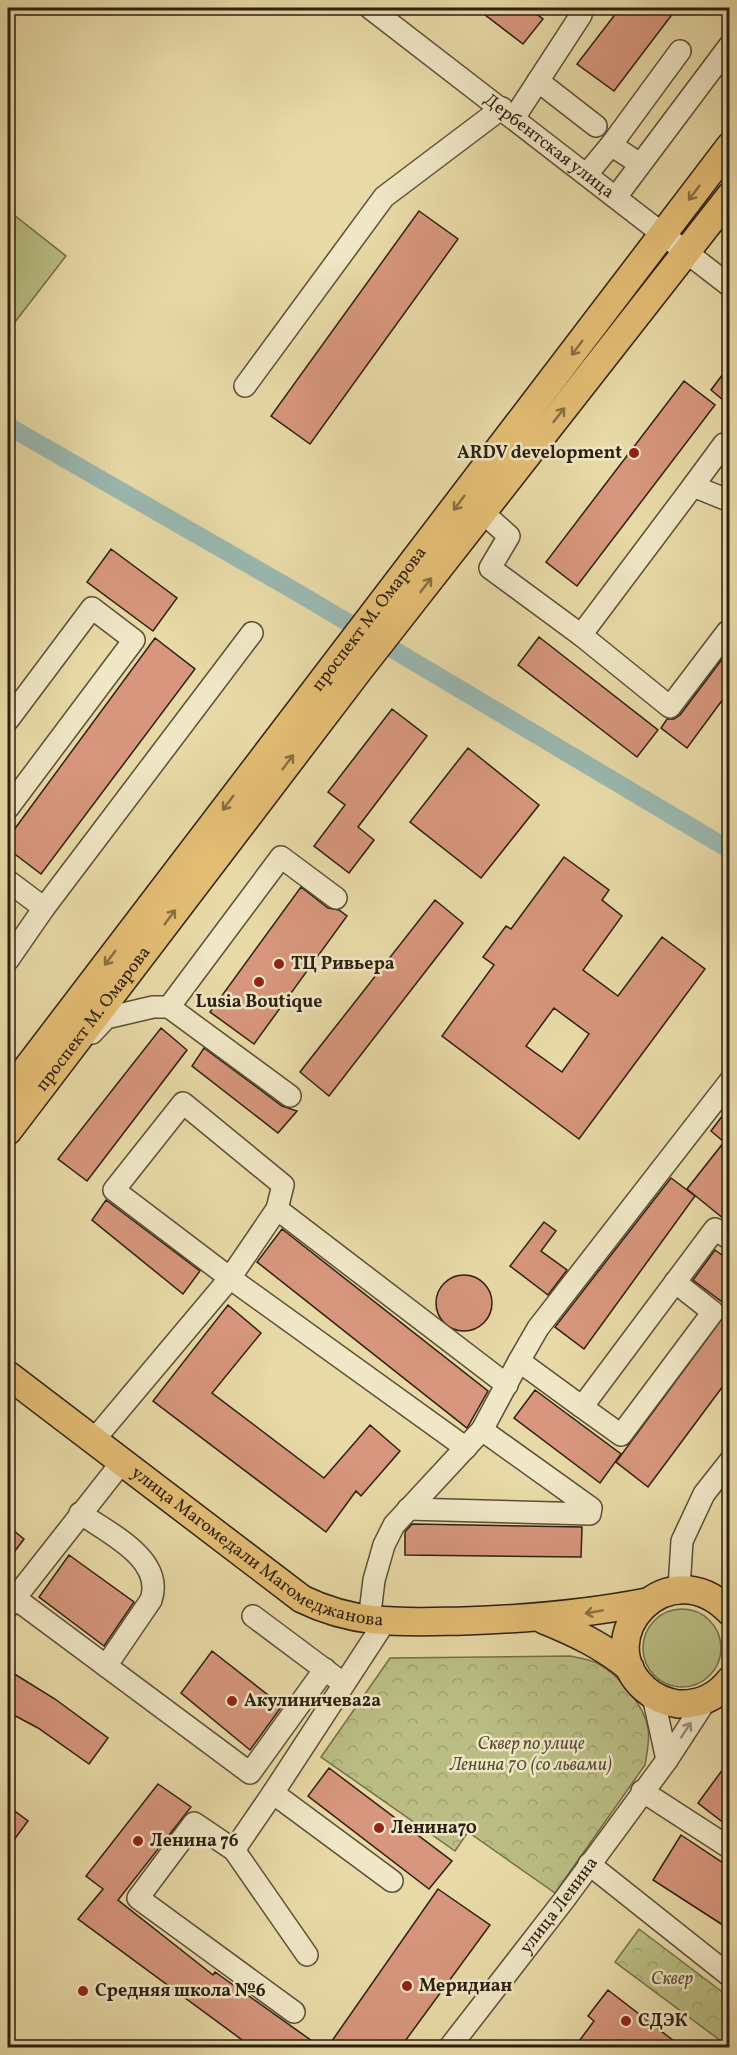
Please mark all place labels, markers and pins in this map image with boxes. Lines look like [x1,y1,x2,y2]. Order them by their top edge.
place label: ARDV development [457,441,622,466]
marker: ARDV development [627,446,641,460]
place label: ТЦ Ривьера [291,952,395,977]
marker: ТЦ Ривьера [272,957,286,971]
marker: Lusia Boutique [252,975,266,989]
place label: Lusia Boutique [196,990,322,1015]
place label: Акулиничева2а [244,1689,381,1714]
marker: Акулиничева2а [225,1694,239,1708]
place label: Ленина70 [391,1816,477,1841]
marker: Ленина70 [372,1821,386,1835]
place label: Ленина 76 [150,1829,239,1854]
marker: Ленина 76 [131,1834,145,1848]
place label: Меридиан [419,1974,513,1999]
place label: Средняя школа №6 [95,1979,266,2004]
marker: Меридиан [400,1979,414,1993]
marker: Средняя школа №6 [76,1984,90,1998]
place label: СДЭК [638,2009,688,2034]
marker: СДЭК [619,2014,633,2028]

